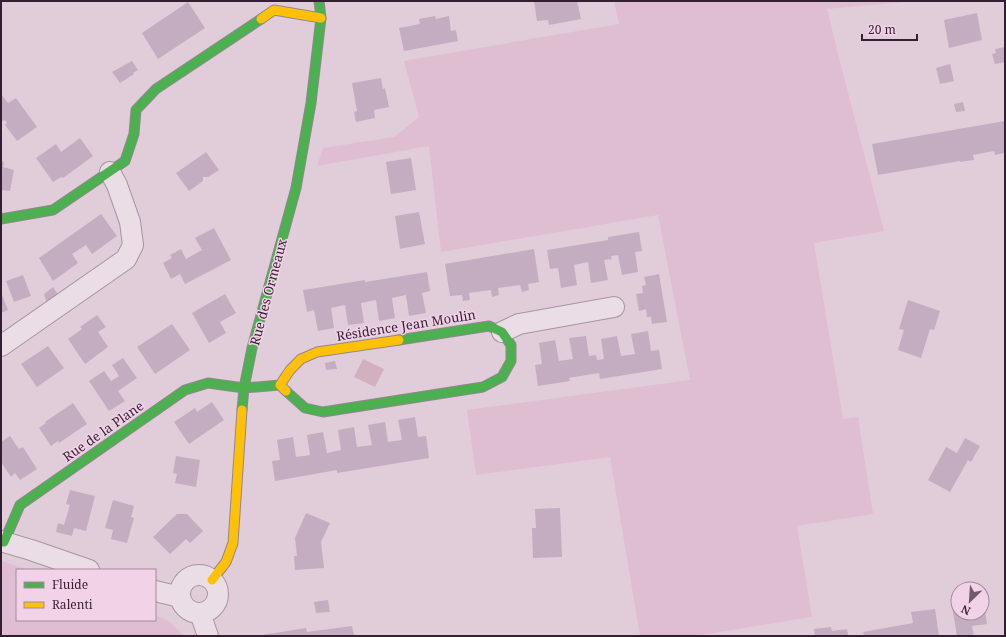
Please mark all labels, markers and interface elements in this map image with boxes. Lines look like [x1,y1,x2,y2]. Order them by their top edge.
scale bar [862,16,917,42]
text: 20 m [868,21,896,38]
street label: Rue des Ormeaux [245,236,291,347]
street label: Résidence Jean Moulin [335,305,478,345]
street label: Rue de la Plane [59,396,147,466]
legend [16,569,156,621]
text: Fluide [52,576,88,593]
north arrow [950,581,990,621]
text: Ralenti [52,596,93,613]
text: N [958,602,973,619]

